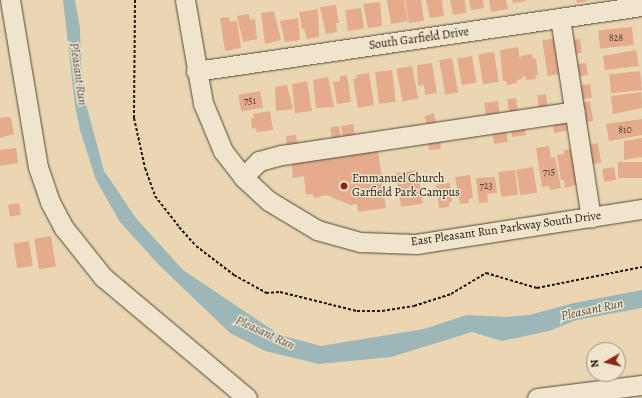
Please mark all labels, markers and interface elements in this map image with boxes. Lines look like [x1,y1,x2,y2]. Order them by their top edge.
street label: South Garfield Drive [368,25,470,53]
house number: 828 [609,32,623,44]
water label: Pleasant Run [66,41,90,107]
house number: 751 [244,95,256,107]
house number: 810 [618,124,632,136]
house number: 715 [543,166,555,178]
place label: Emmanuel Church Garfield Park Campus [352,172,460,200]
house number: 723 [479,180,493,192]
marker: Emmanuel Church Garfield Park Campus [339,181,349,191]
street label: East Pleasant Run Parkway South Drive [410,209,602,249]
water label: Pleasant Run [559,296,625,324]
water label: Pleasant Run [233,313,297,353]
north arrow [586,342,626,382]
text: N [587,359,603,369]

